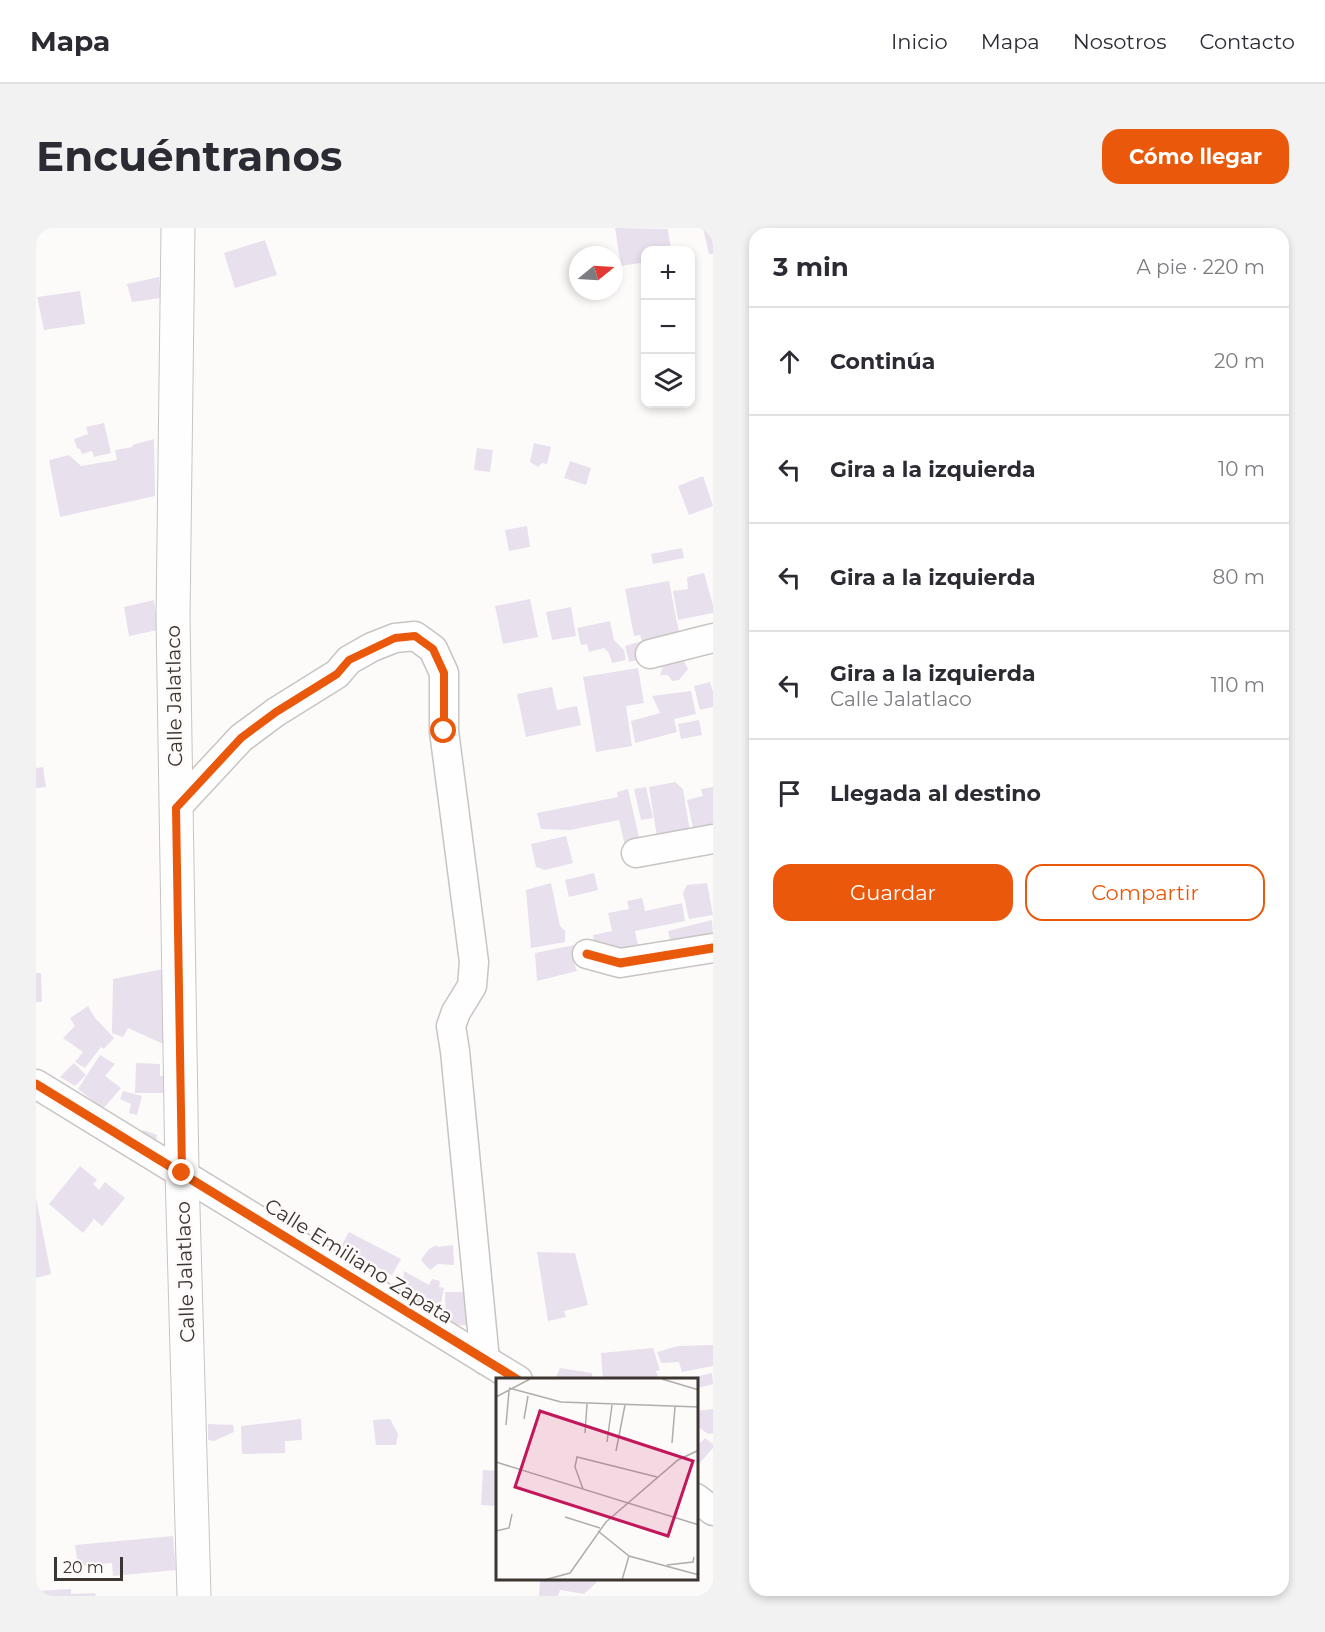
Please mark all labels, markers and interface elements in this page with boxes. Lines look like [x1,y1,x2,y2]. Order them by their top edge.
text: Mapa [30,24,110,58]
text: Inicio [891,29,948,54]
text: Mapa [981,29,1040,54]
text: Nosotros [1073,29,1166,54]
text: Contacto [1199,29,1295,54]
button: Cómo llegar [1102,129,1289,184]
text: Encuéntranos [36,130,342,182]
north arrow [569,246,623,300]
map controls [641,246,695,408]
button: + [641,246,695,300]
text: 3 min [773,251,849,283]
text: A pie · 220 m [1137,255,1265,279]
button: − [641,300,695,354]
icon: ahead [773,345,806,378]
text: Continúa [830,348,935,375]
text: 20 m [1214,349,1265,373]
button: layers [641,354,695,408]
icon: left [773,453,806,486]
text: Gira a la izquierda [830,456,1036,483]
text: 10 m [1218,457,1265,481]
icon: left [773,561,806,594]
text: Gira a la izquierda [830,564,1036,591]
text: 80 m [1213,565,1265,589]
street label: Calle Jalatlaco [161,625,187,767]
text: Gira a la izquierda [830,660,1036,687]
icon: left [773,669,806,702]
text: 110 m [1211,673,1265,697]
text: Calle Jalatlaco [830,687,972,711]
route start [430,717,456,743]
icon: arrive [773,777,806,810]
text: Llegada al destino [830,780,1041,807]
button: Guardar [773,864,1013,921]
button: Compartir [1025,864,1265,921]
route end [168,1159,194,1185]
street label: Calle Emiliano Zapata [260,1193,458,1329]
street label: Calle Jalatlaco [171,1201,199,1343]
inset map [496,1378,698,1581]
scale bar [54,1554,123,1582]
text: 20 m [63,1558,104,1577]

